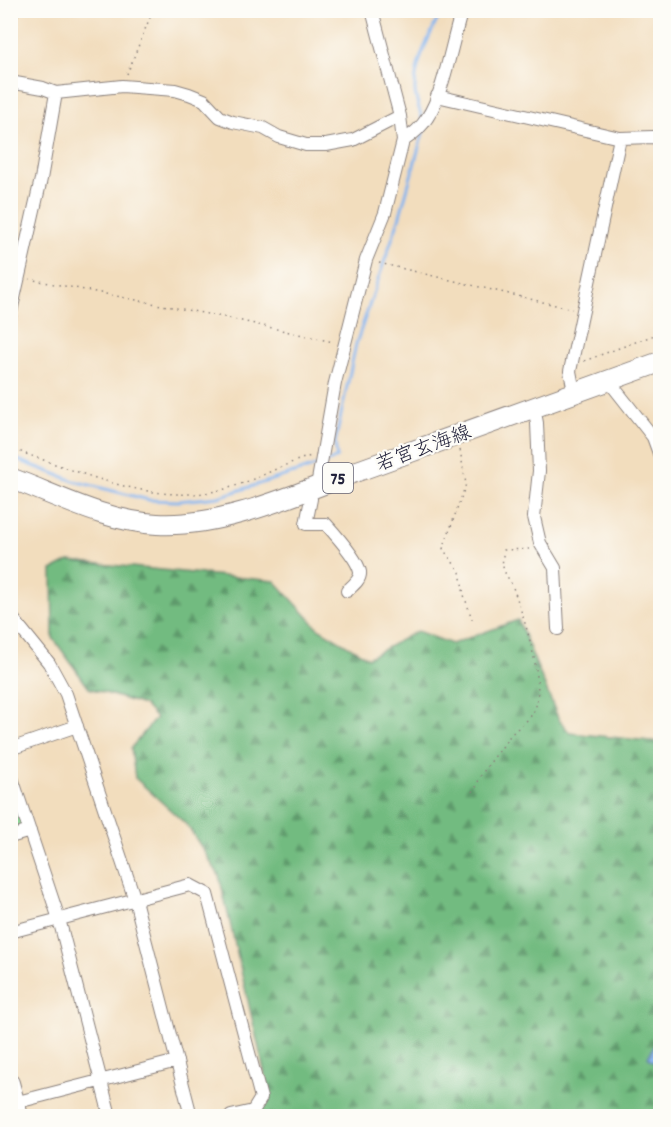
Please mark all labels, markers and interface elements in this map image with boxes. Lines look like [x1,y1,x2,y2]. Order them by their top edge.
street label: 若宮玄海線 [372,420,476,480]
road number: 75 [323,463,353,493]

